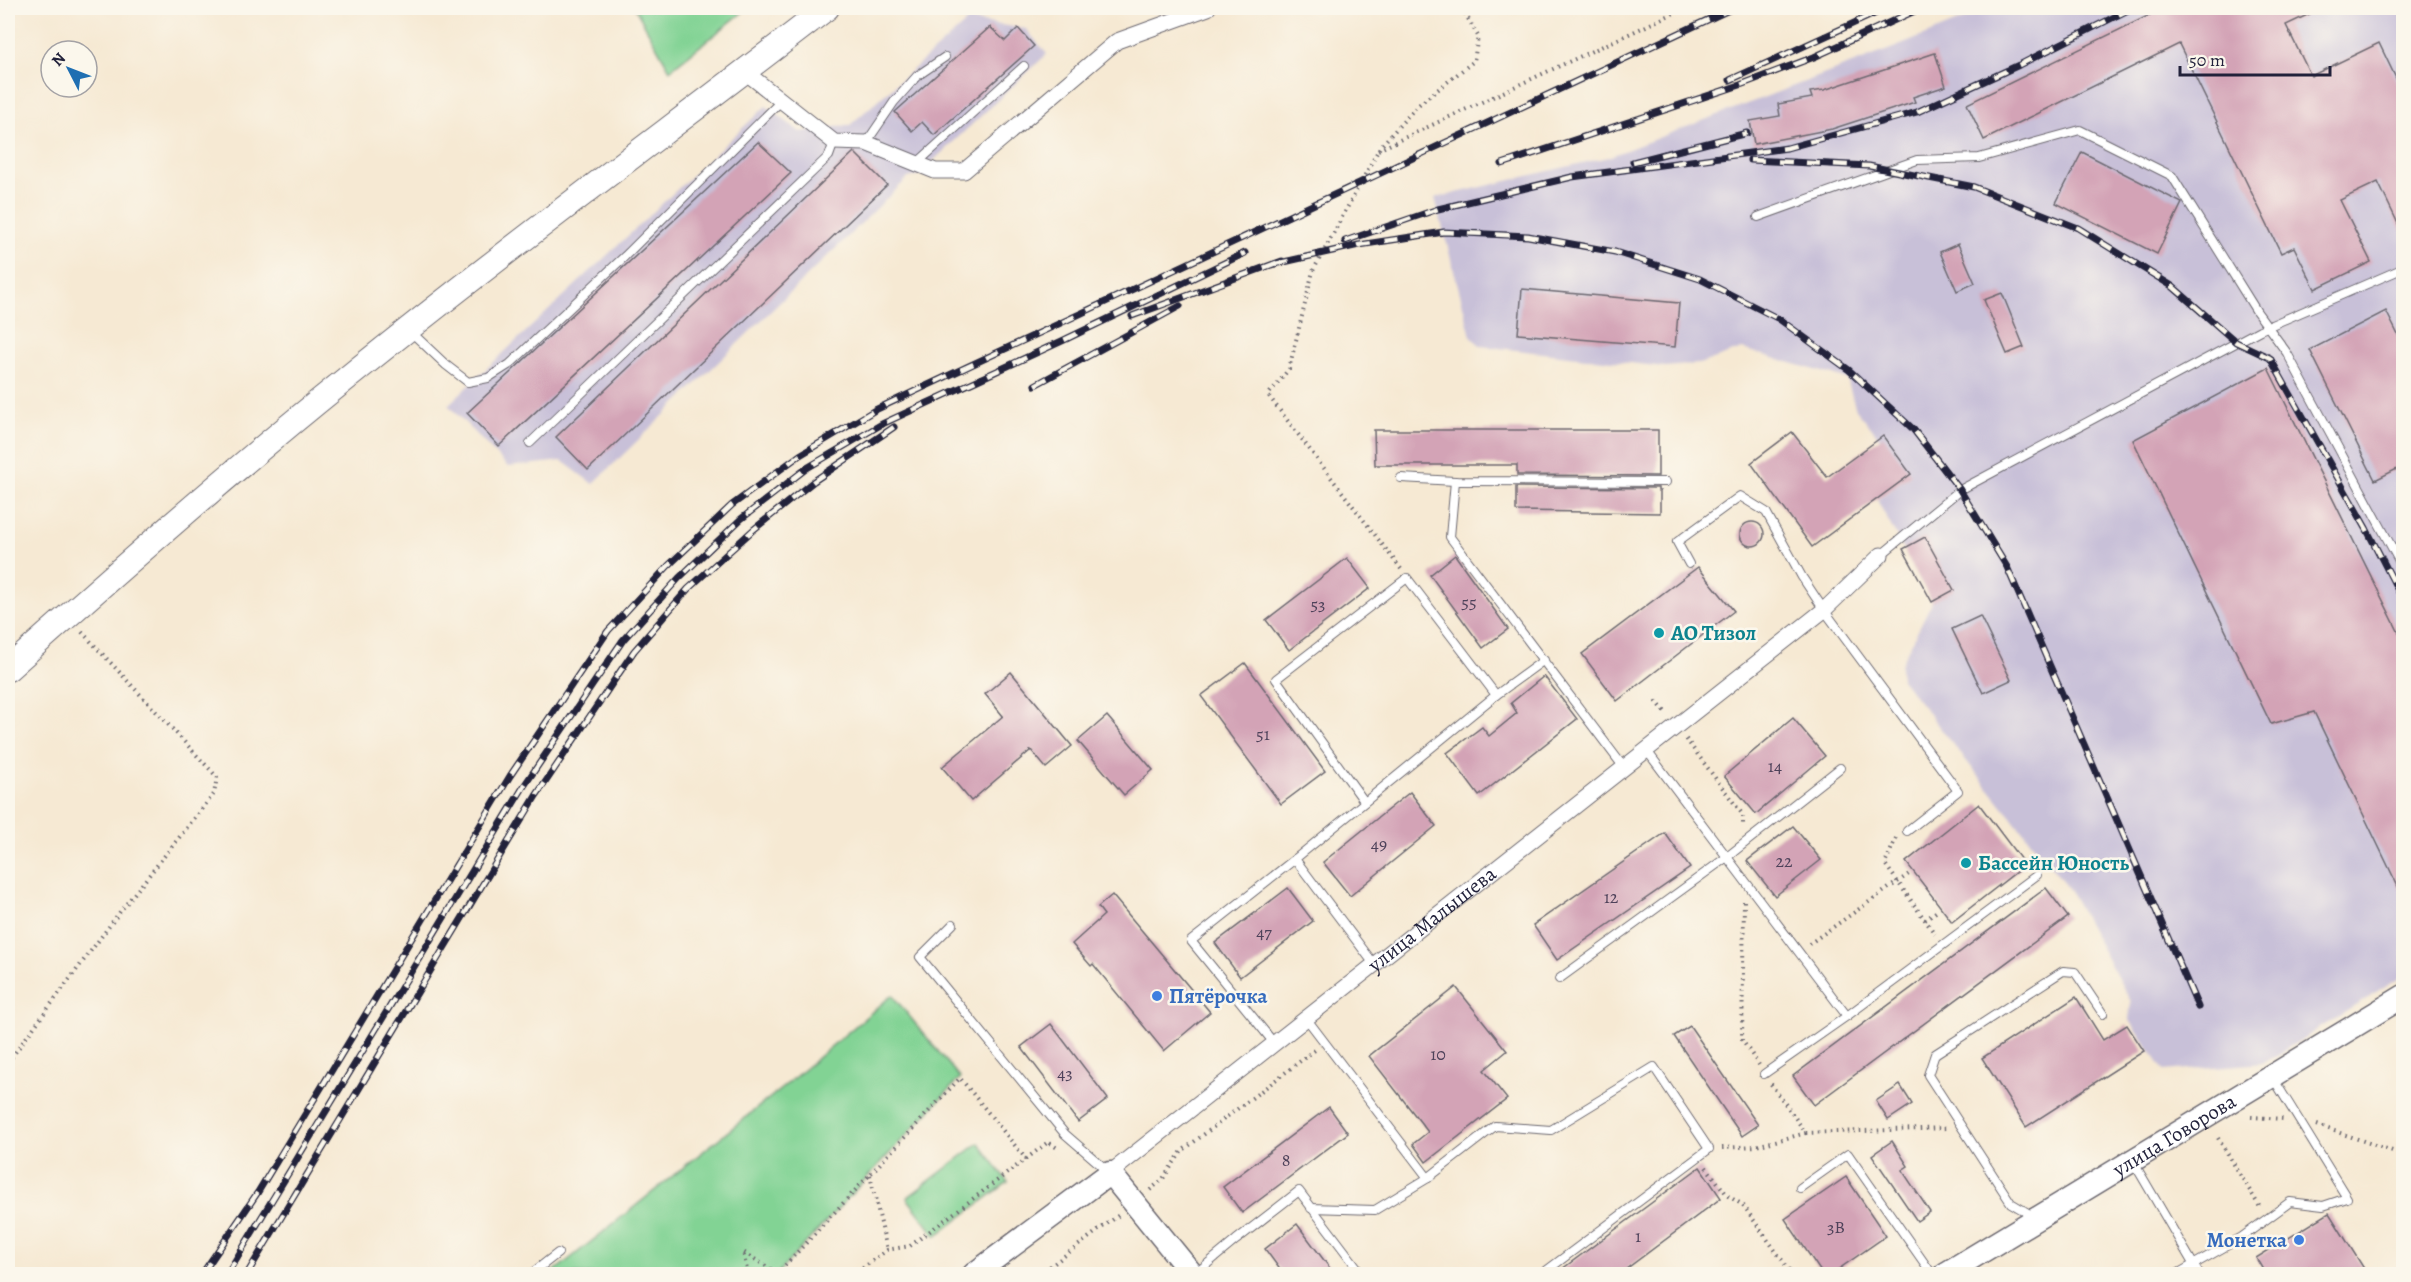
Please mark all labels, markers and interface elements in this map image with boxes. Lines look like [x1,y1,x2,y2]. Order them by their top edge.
north arrow [39,39,99,99]
scale bar [2180,39,2330,77]
text: N [47,48,71,71]
text: 50 m [2189,48,2225,72]
house number: 55 [1461,590,1477,614]
house number: 53 [1310,592,1326,616]
place label: АО Тизол [1670,619,1757,647]
marker: АО Тизол [1652,626,1666,640]
house number: 51 [1256,722,1270,746]
house number: 14 [1768,754,1782,778]
house number: 49 [1371,832,1387,856]
house number: 22 [1775,849,1793,873]
place label: Бассейн Юность [1978,849,2130,877]
marker: Бассейн Юность [1959,856,1973,870]
street label: улица Малышева [1361,860,1502,979]
house number: 12 [1604,885,1619,909]
house number: 47 [1256,920,1272,944]
place label: Пятёрочка [1169,982,1268,1010]
marker: Пятёрочка [1150,989,1164,1003]
house number: 10 [1430,1042,1446,1066]
house number: 43 [1057,1061,1073,1085]
street label: улица Говорова [2107,1087,2241,1184]
house number: 8 [1282,1148,1290,1172]
house number: 3В [1827,1215,1845,1239]
house number: 1 [1635,1224,1641,1248]
place label: Монетка [2206,1226,2287,1254]
marker: Монетка [2292,1233,2306,1247]

